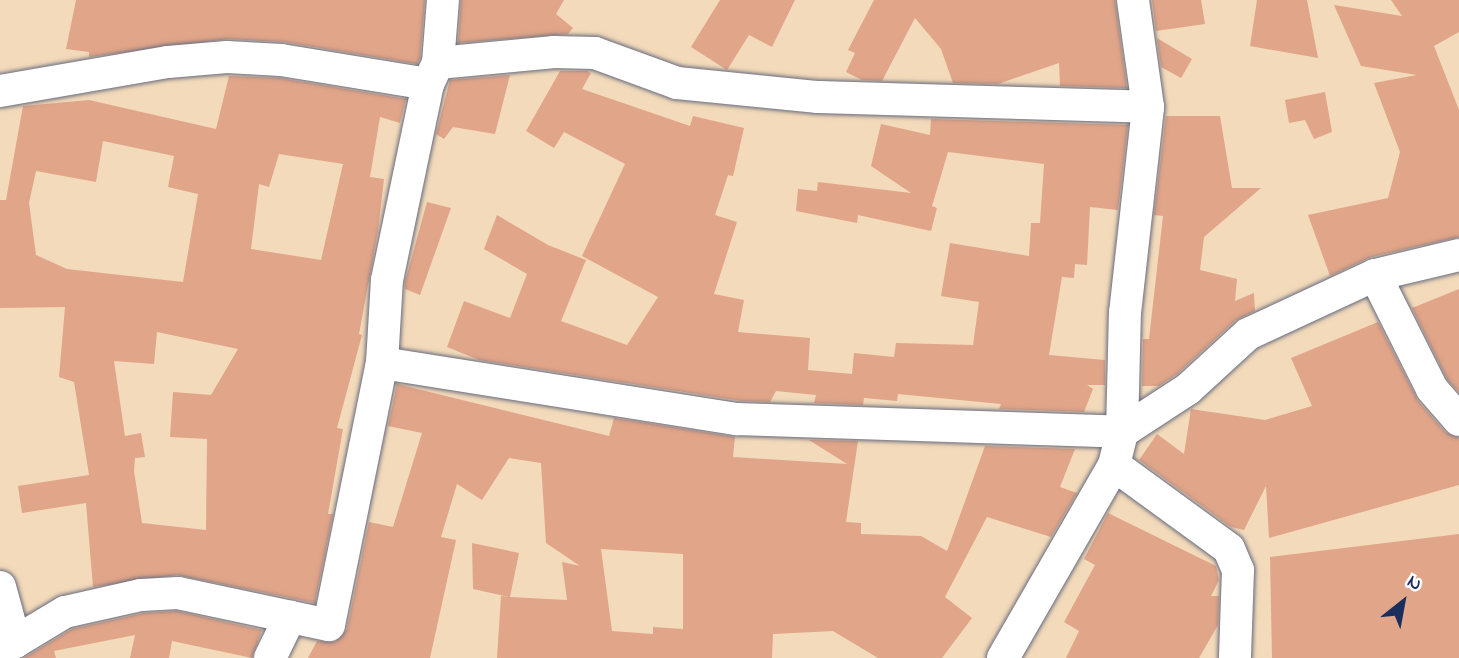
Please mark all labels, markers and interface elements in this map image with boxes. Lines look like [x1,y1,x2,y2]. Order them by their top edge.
north arrow [1368,567,1438,637]
text: N [1402,569,1427,598]

